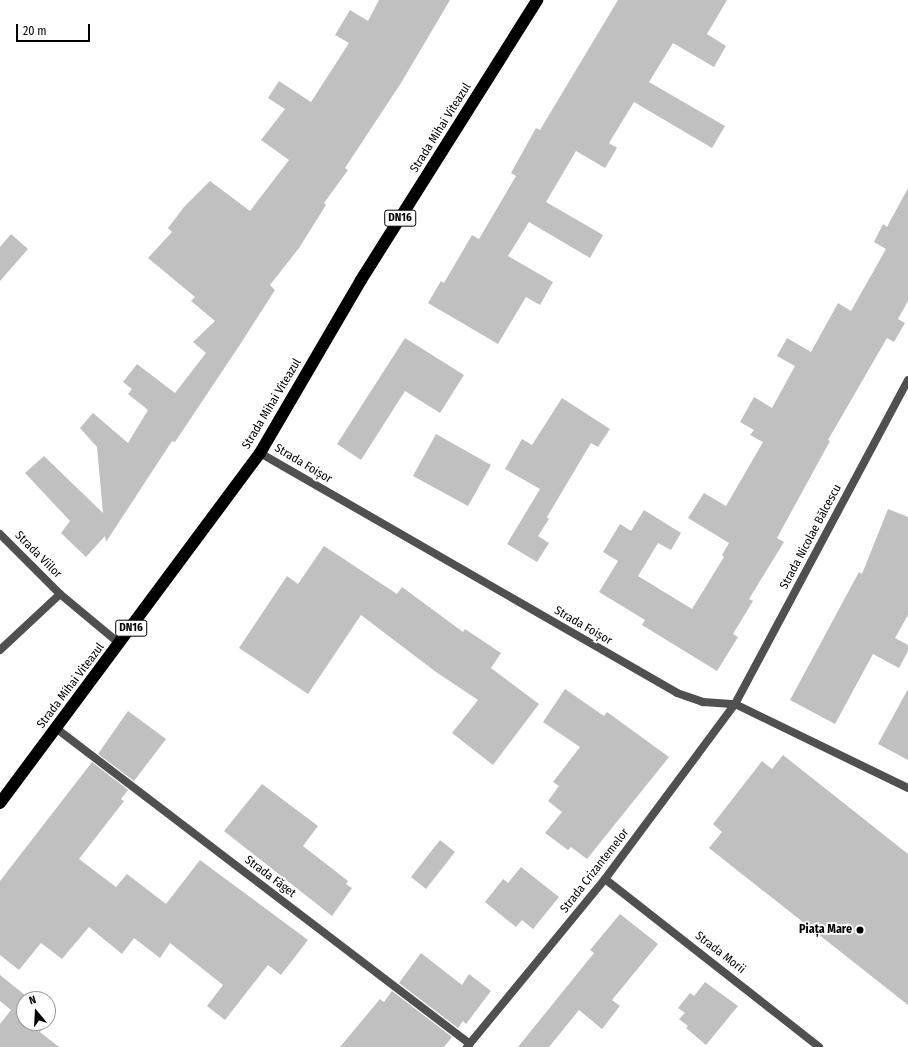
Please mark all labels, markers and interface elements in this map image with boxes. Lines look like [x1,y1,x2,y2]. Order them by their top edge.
scale bar [18,16,92,42]
text: 20 m [23,24,47,38]
street label: Strada Mihai Viteazul [408,81,474,175]
road number: DN16 [384,209,416,227]
street label: Strada Mihai Viteazul [239,356,305,452]
street label: Strada Foișor [272,441,334,487]
street label: Strada Nicolae Bălcescu [777,482,845,592]
street label: Strada Viilor [12,529,64,581]
street label: Strada Foișor [551,604,615,648]
road number: DN16 [115,619,147,637]
street label: Strada Mihai Viteazul [34,641,108,731]
street label: Strada Crizantemelor [558,826,632,916]
street label: Strada Făget [242,853,298,901]
place label: Piața Mare [799,923,852,937]
marker: Piața Mare [855,925,865,935]
street label: Strada Morii [692,929,748,977]
north arrow [16,991,56,1031]
text: N [27,993,38,1007]

